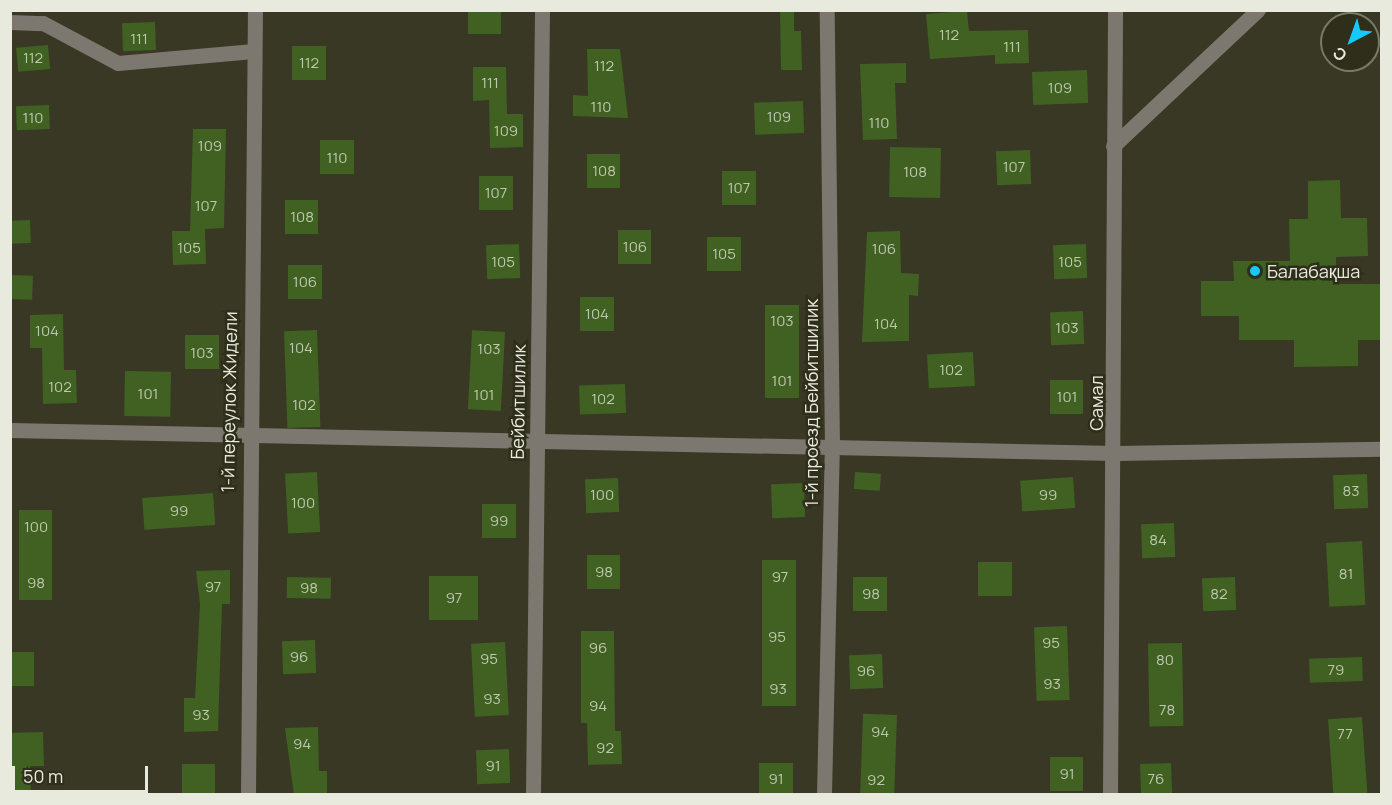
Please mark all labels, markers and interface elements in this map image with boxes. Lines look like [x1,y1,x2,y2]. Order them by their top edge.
north arrow [1320,12,1380,72]
house number: 112 [939,26,959,44]
house number: 111 [130,30,148,48]
house number: 111 [1003,38,1021,56]
text: С [1328,42,1351,66]
house number: 112 [23,49,43,67]
house number: 112 [299,54,319,72]
house number: 112 [594,57,614,75]
house number: 111 [481,74,499,92]
house number: 109 [1048,79,1072,97]
house number: 110 [591,98,611,116]
house number: 109 [767,108,791,126]
house number: 110 [23,109,43,127]
house number: 110 [869,114,889,132]
house number: 109 [494,122,518,140]
house number: 109 [198,137,222,155]
house number: 110 [327,149,347,167]
house number: 107 [1003,158,1025,176]
house number: 108 [592,162,616,180]
house number: 108 [903,163,927,181]
house number: 107 [728,179,750,197]
house number: 107 [485,184,507,202]
house number: 107 [195,197,217,215]
house number: 108 [290,208,314,226]
house number: 106 [623,238,647,256]
house number: 105 [177,239,201,257]
house number: 106 [872,240,896,258]
house number: 105 [712,245,736,263]
house number: 105 [491,253,515,271]
house number: 105 [1058,253,1082,271]
place label: Балабақша [1267,260,1360,282]
marker: Балабақша [1248,264,1262,278]
house number: 106 [293,273,317,291]
street label: 1-й проезд Бейбитшилик [800,299,822,507]
house number: 104 [585,305,609,323]
street label: 1-й переулок Жидели [217,311,241,493]
house number: 103 [770,312,794,330]
house number: 104 [874,315,898,333]
house number: 103 [1055,319,1079,337]
house number: 104 [35,322,59,340]
house number: 104 [289,339,313,357]
house number: 103 [477,340,501,358]
house number: 103 [190,344,214,362]
street label: Бейбитшилик [506,344,530,460]
house number: 102 [939,361,963,379]
house number: 101 [772,372,792,390]
street label: Самал [1085,375,1107,431]
house number: 102 [48,378,72,396]
house number: 101 [138,385,158,403]
house number: 101 [474,386,494,404]
house number: 101 [1057,388,1077,406]
house number: 102 [591,390,615,408]
house number: 102 [292,396,316,414]
house number: 83 [1342,482,1360,500]
house number: 100 [590,486,614,504]
house number: 99 [1039,486,1057,504]
house number: 100 [291,494,315,512]
house number: 99 [170,502,188,520]
house number: 99 [490,512,508,530]
house number: 100 [24,518,48,536]
house number: 84 [1149,531,1167,549]
house number: 98 [595,563,613,581]
house number: 81 [1339,565,1353,583]
house number: 97 [772,568,788,586]
house number: 98 [27,574,45,592]
house number: 97 [205,578,221,596]
house number: 98 [300,579,318,597]
house number: 98 [862,585,880,603]
house number: 82 [1210,585,1228,603]
house number: 97 [446,589,462,607]
house number: 95 [768,628,786,646]
house number: 95 [1042,634,1060,652]
house number: 96 [589,639,607,657]
house number: 96 [290,648,308,666]
house number: 95 [480,650,498,668]
house number: 80 [1156,651,1174,669]
house number: 79 [1328,661,1344,679]
house number: 96 [857,662,875,680]
house number: 93 [1043,675,1061,693]
house number: 93 [769,680,787,698]
house number: 93 [483,690,501,708]
house number: 94 [589,697,607,715]
house number: 78 [1159,701,1175,719]
house number: 93 [192,706,210,724]
house number: 94 [871,723,889,741]
house number: 77 [1337,725,1353,743]
house number: 94 [293,735,311,753]
house number: 92 [596,739,614,757]
scale bar [15,754,152,792]
house number: 91 [485,757,501,775]
text: 50 m [23,764,63,788]
house number: 91 [1059,765,1075,783]
house number: 91 [768,770,784,788]
house number: 76 [1148,770,1164,788]
house number: 92 [867,771,885,789]

